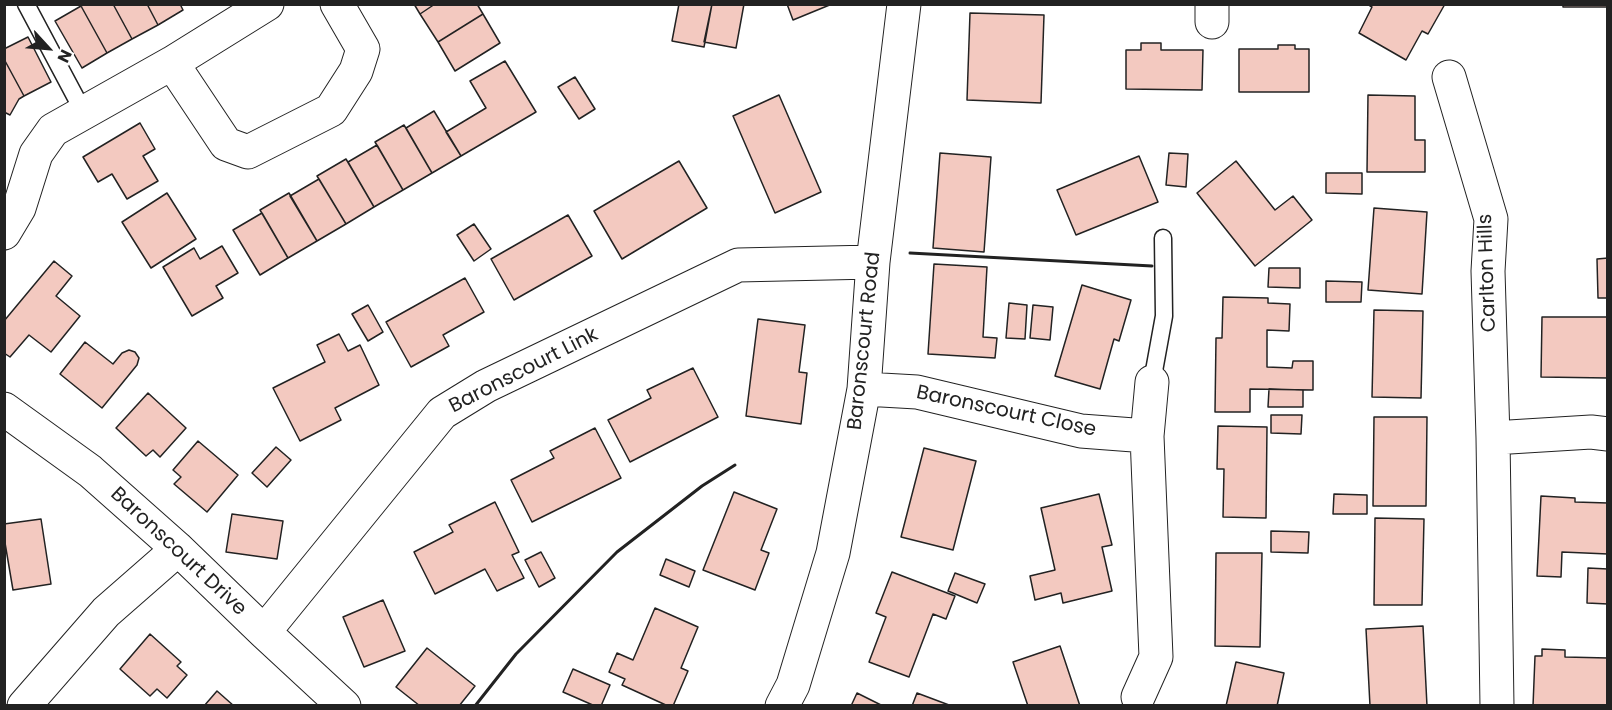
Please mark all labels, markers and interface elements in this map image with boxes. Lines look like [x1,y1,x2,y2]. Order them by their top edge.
north arrow [18,18,78,78]
text: N [52,46,78,67]
street label: Carlton Hills [1474,213,1502,333]
street label: Baronscourt Road [844,251,886,431]
street label: Baronscourt Link [446,323,602,419]
street label: Baronscourt Close [914,381,1098,443]
street label: Baronscourt Drive [105,483,251,621]

